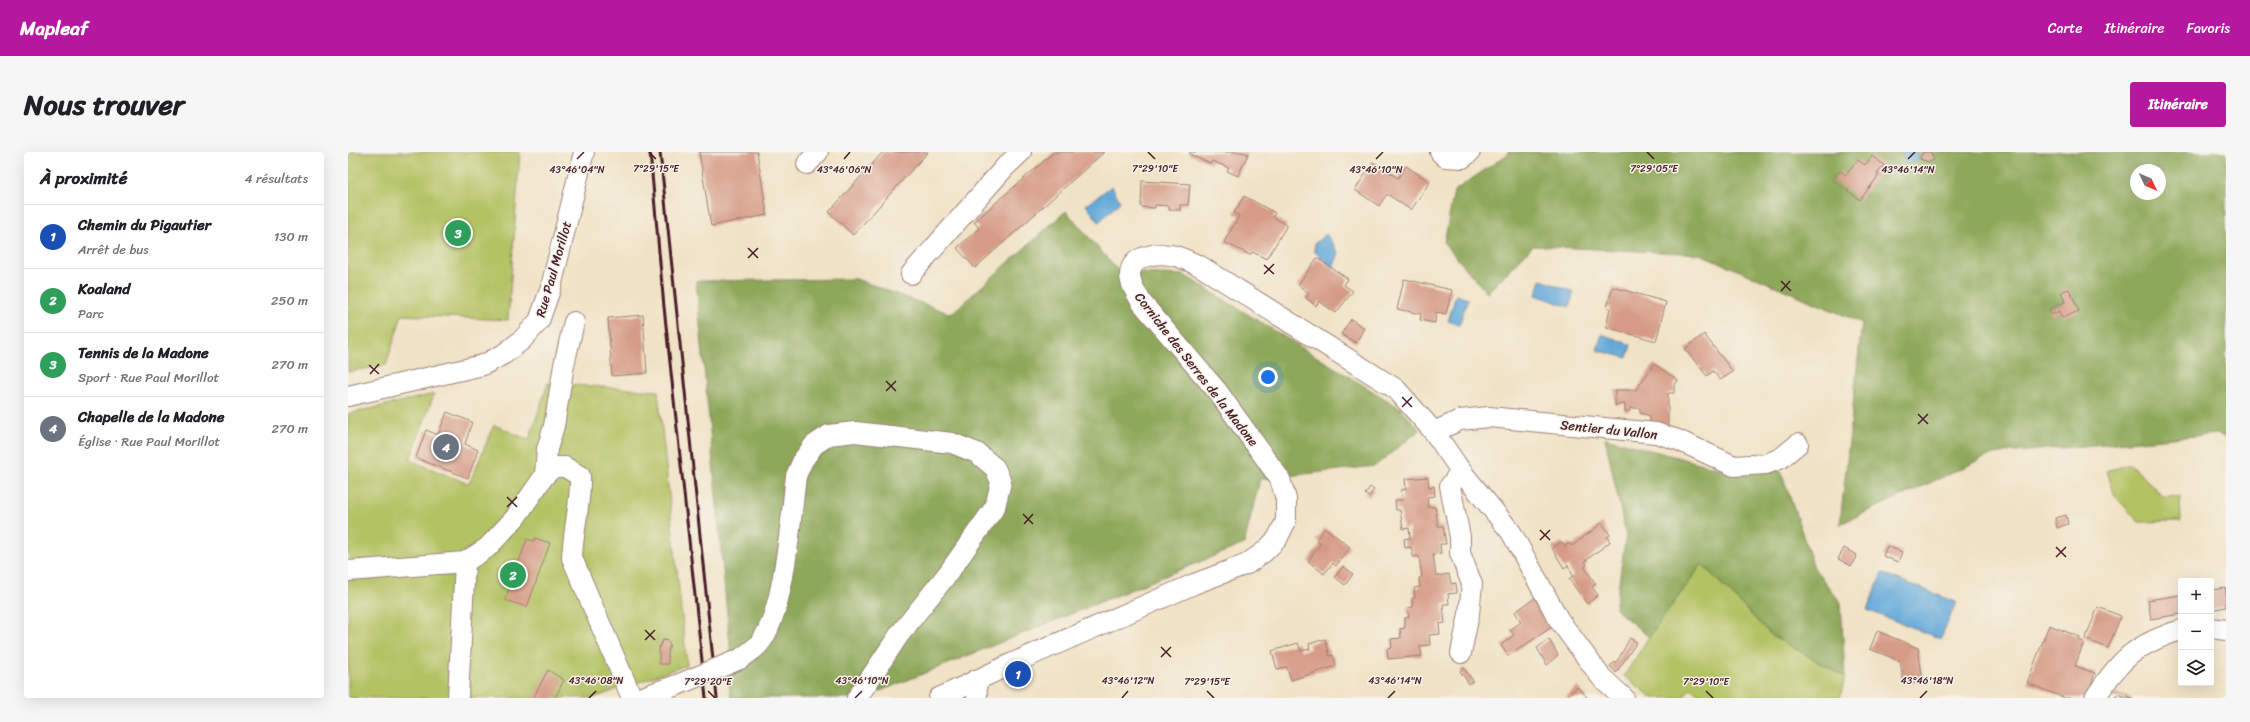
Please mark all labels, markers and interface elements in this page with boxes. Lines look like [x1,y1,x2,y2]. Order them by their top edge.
text: Mapleaf [20,12,88,45]
text: Carte [2048,16,2083,41]
text: Itinéraire [2105,16,2164,41]
text: Favoris [2186,16,2230,41]
text: Nous trouver [24,80,184,129]
button: Itinéraire [2130,82,2226,127]
text: 7°29'15"E [633,160,680,178]
text: 7°29'10"E [1132,160,1179,178]
text: 7°29'05"E [1630,160,1679,178]
text: 43°46'04"N [549,161,605,179]
text: 43°46'06"N [817,161,871,179]
text: 43°46'10"N [1349,161,1403,179]
text: 43°46'14"N [1881,161,1935,179]
text: À proximité [40,163,127,193]
north arrow [2130,164,2166,200]
text: 4 résultats [245,167,308,190]
text: Chemin du Pigautier [78,212,211,238]
pin: 3 [445,218,471,248]
street label: Rue Paul Morillot [529,218,578,320]
text: 1 [50,225,56,248]
text: 130 m [274,225,308,248]
text: Arrêt de bus [78,238,149,261]
text: Koaland [78,276,130,302]
street label: Corniche des Serres de la Madone [1129,287,1265,452]
text: 2 [49,289,57,312]
text: 250 m [271,289,308,312]
text: Parc [78,302,104,325]
text: Tennis de la Madone [78,340,209,366]
text: 3 [49,353,57,376]
text: 270 m [271,353,308,376]
text: Sport · Rue Paul Morillot [78,366,219,389]
your location [1258,367,1278,387]
text: Chapelle de la Madone [78,404,224,430]
street label: Sentier du Vallon [1559,413,1659,446]
text: 4 [49,417,57,440]
text: 270 m [271,417,308,440]
text: Église · Rue Paul Morillot [78,430,220,453]
pin: 4 [433,432,459,462]
pin: 2 [500,560,526,590]
map controls [2178,578,2214,686]
button: + [2178,578,2214,614]
button: − [2178,614,2214,650]
button: layers [2178,650,2214,686]
pin: 1 [1005,659,1031,689]
text: 43°46'08"N [568,672,624,690]
text: 43°46'10"N [835,672,889,690]
text: 43°46'12"N [1102,672,1154,690]
text: 43°46'14"N [1368,672,1422,690]
text: 43°46'18"N [1900,672,1954,690]
text: 7°29'20"E [684,673,733,691]
text: 7°29'15"E [1184,673,1231,691]
text: 7°29'10"E [1683,673,1730,691]

